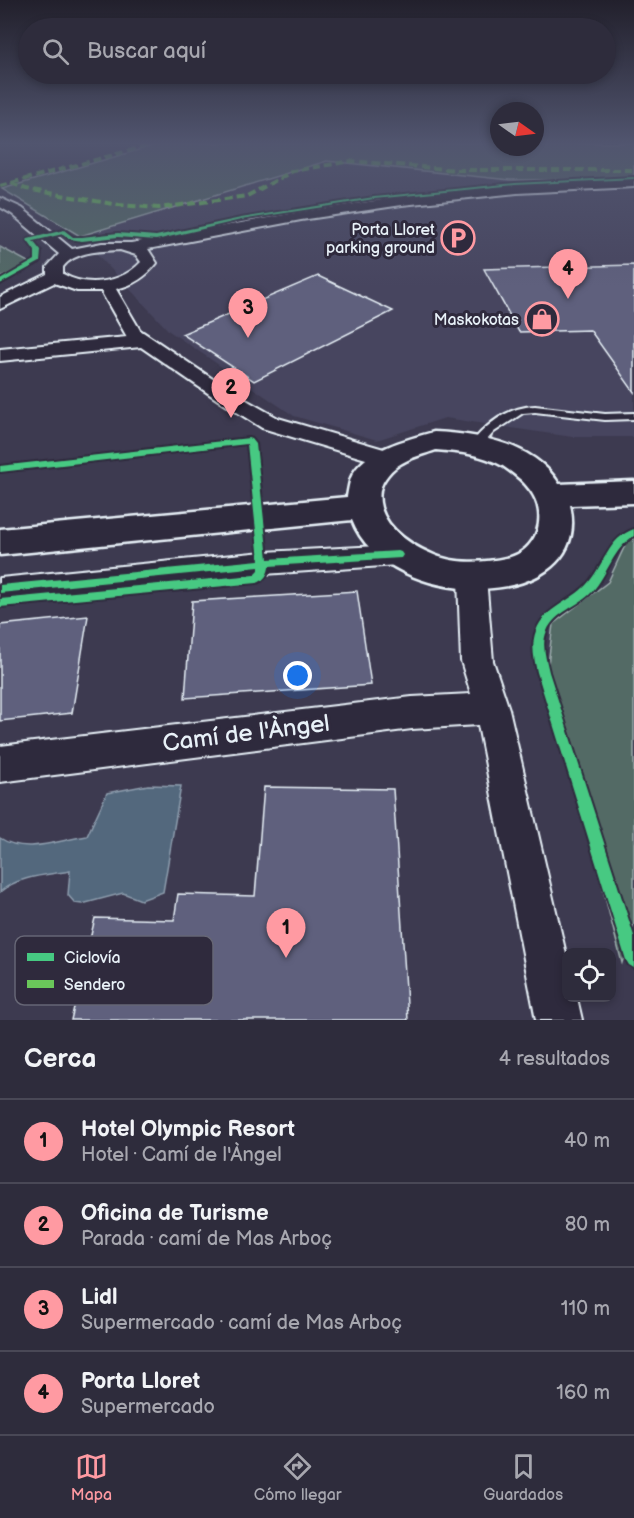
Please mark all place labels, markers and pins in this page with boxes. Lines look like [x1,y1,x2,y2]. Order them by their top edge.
parking icon: Porta Lloret parking ground [440,220,476,256]
place label: Porta Lloret parking ground [326,221,435,258]
pin: 4 [548,250,588,299]
pin: 3 [228,288,268,338]
shop icon: Maskokotas [524,301,560,337]
place label: Maskokotas [434,311,519,330]
pin: 2 [212,368,250,418]
pin: 1 [266,908,306,958]

